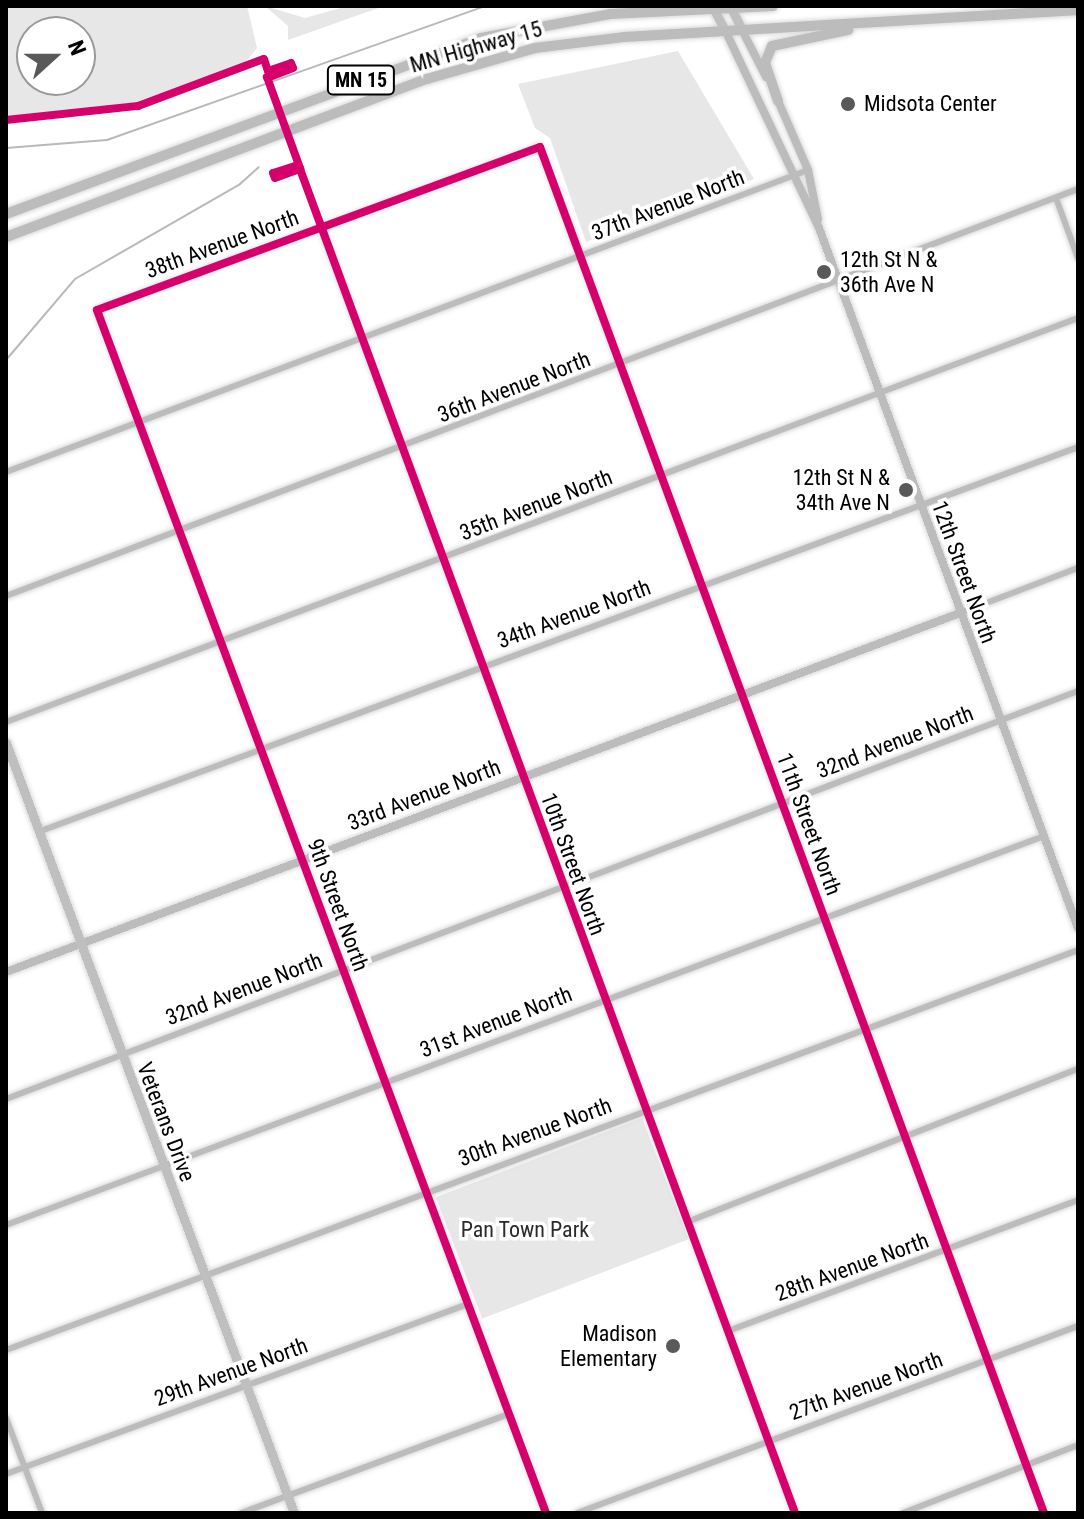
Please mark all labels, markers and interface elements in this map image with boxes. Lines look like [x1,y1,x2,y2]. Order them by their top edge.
north arrow [16,16,96,96]
street label: MN Highway 15 [407,16,545,78]
text: N [63,37,91,59]
road number: MN 15 [325,64,397,96]
place label: Midsota Center [864,91,997,117]
marker: Midsota Center [839,95,857,113]
street label: 37th Avenue North [588,164,748,246]
street label: 38th Avenue North [142,204,302,284]
place label: 12th St N & 36th Ave N [840,246,938,298]
marker: 12th St N & 36th Ave N [815,263,833,281]
street label: 36th Avenue North [434,346,594,428]
street label: 35th Avenue North [456,464,616,546]
place label: 12th St N & 34th Ave N [792,464,890,516]
marker: 12th St N & 34th Ave N [897,481,915,499]
street label: 12th Street North [926,497,1002,647]
street label: 34th Avenue North [494,574,654,654]
street label: 32nd Avenue North [813,700,977,784]
street label: 11th Street North [771,749,847,899]
street label: 33rd Avenue North [344,754,504,836]
street label: 10th Street North [535,789,611,939]
street label: 9th Street North [302,835,374,975]
street label: 32nd Avenue North [162,947,326,1031]
street label: 31st Avenue North [416,981,576,1063]
street label: Veterans Drive [131,1059,201,1185]
street label: 30th Avenue North [455,1092,615,1172]
park label: Pan Town Park [461,1217,589,1243]
street label: 28th Avenue North [772,1227,932,1307]
place label: Madison Elementary [560,1320,657,1372]
street label: 29th Avenue North [151,1332,311,1412]
marker: Madison Elementary [664,1337,682,1355]
street label: 27th Avenue North [786,1346,946,1426]

